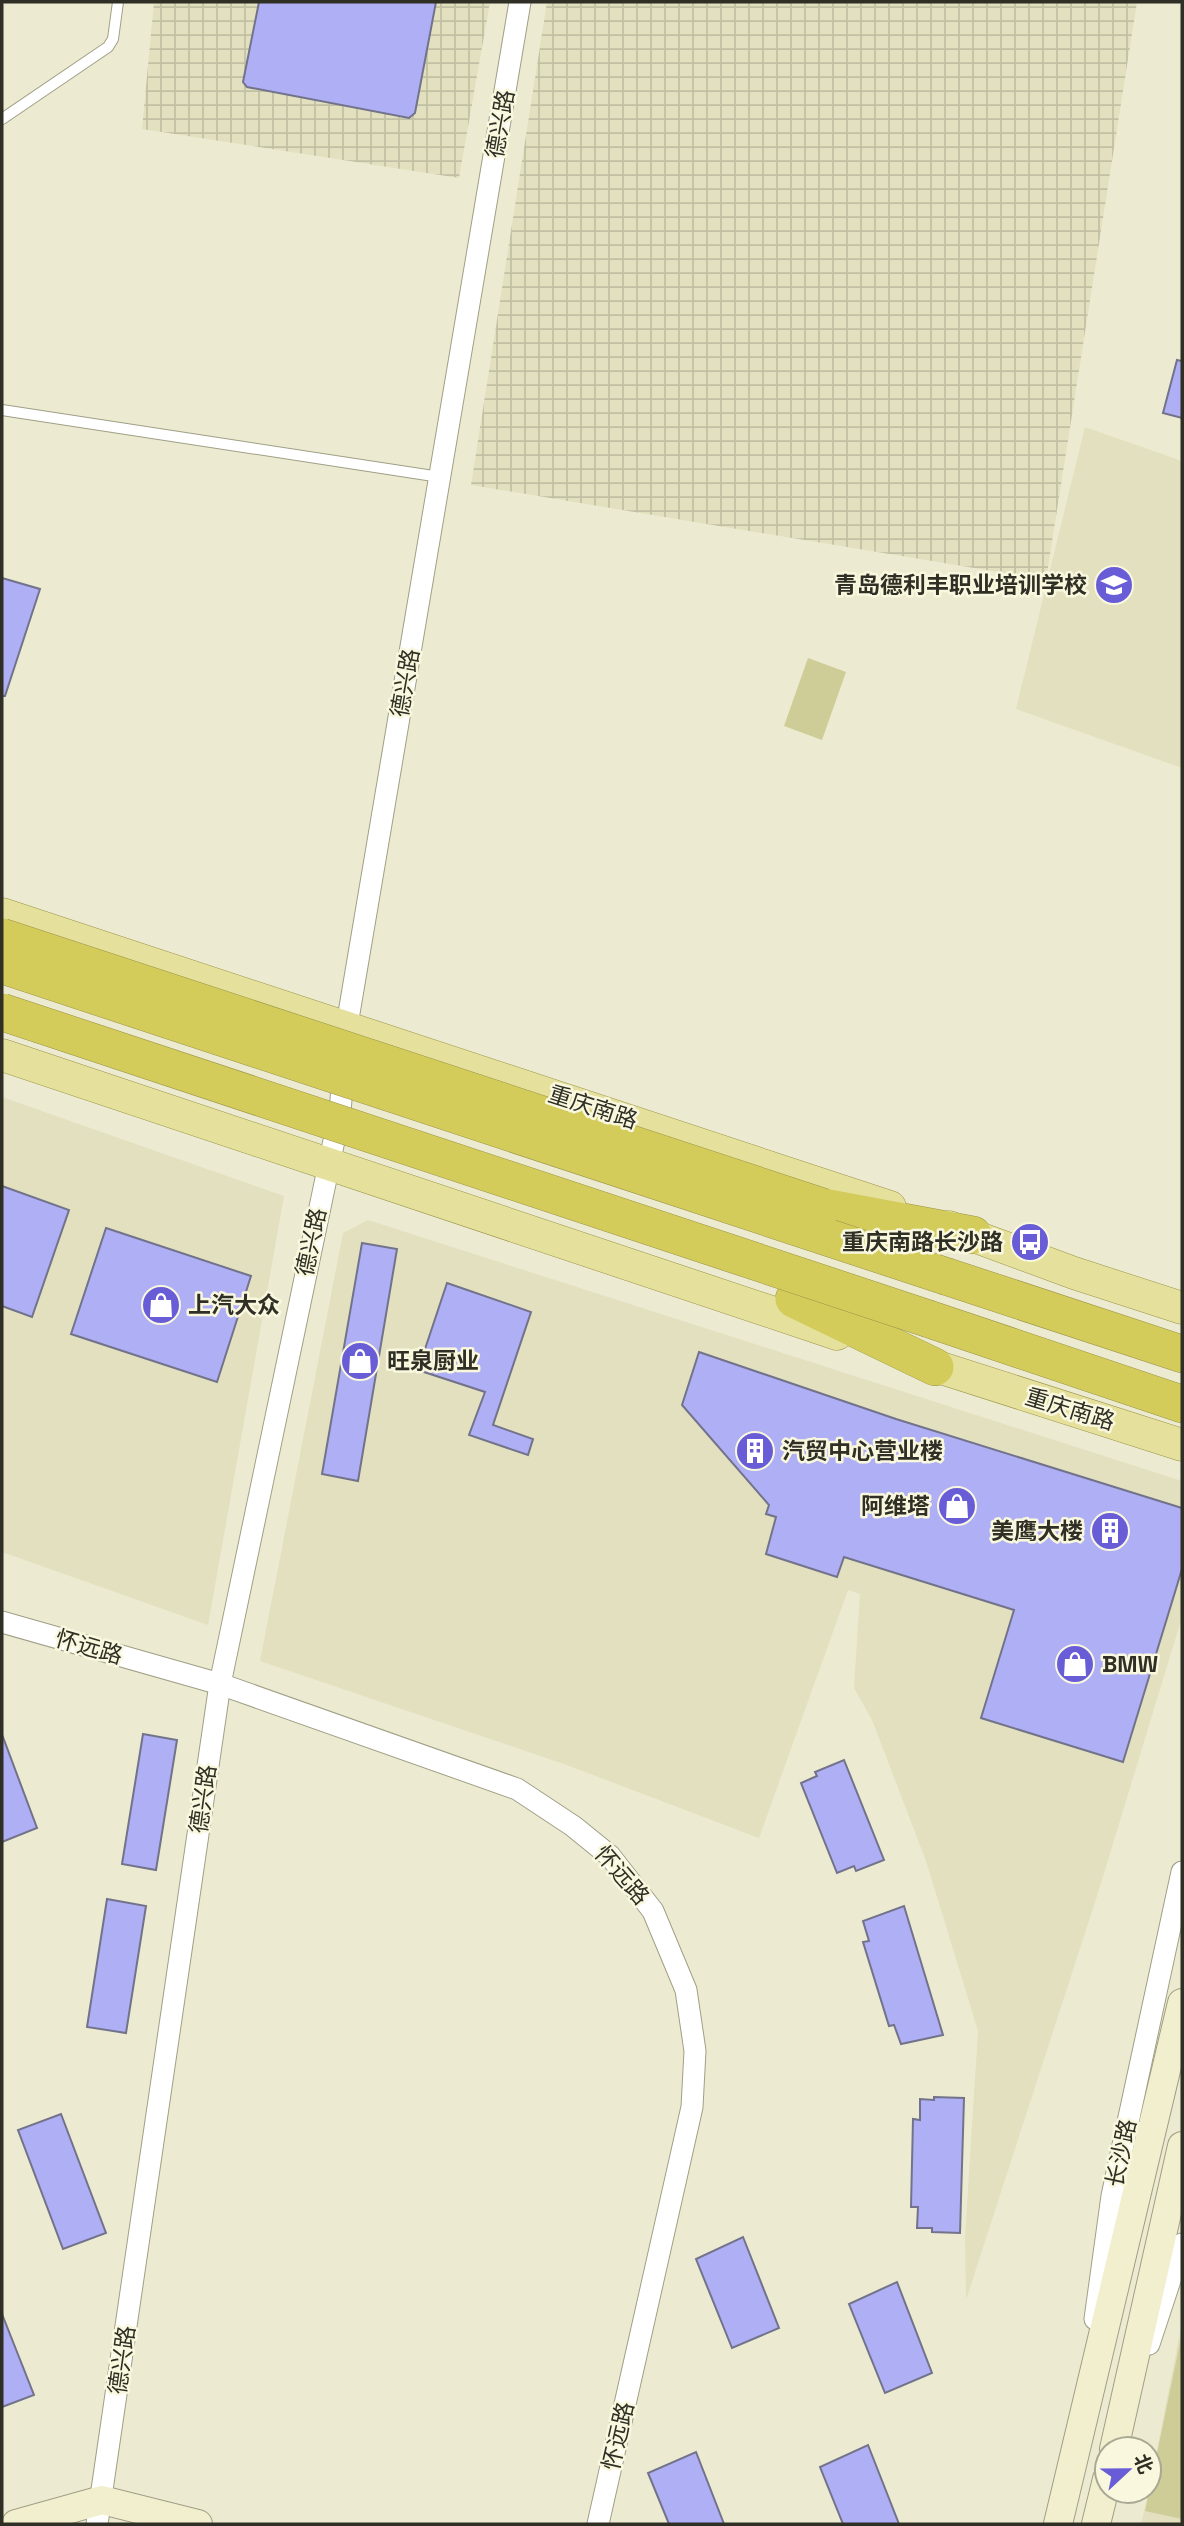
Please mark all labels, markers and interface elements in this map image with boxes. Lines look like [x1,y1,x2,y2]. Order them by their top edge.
street label: 德兴路 [479,87,521,161]
school or university icon: 青岛德利丰职业培训学校 [1093,564,1135,606]
place label: 青岛德利丰职业培训学校 [834,570,1087,600]
street label: 德兴路 [384,646,426,720]
street label: 重庆南路 [545,1079,641,1135]
street label: 德兴路 [289,1205,333,1279]
bus stop icon: 重庆南路长沙路 [1009,1221,1051,1263]
place label: 重庆南路长沙路 [842,1227,1003,1257]
shop icon: 上汽大众 [140,1284,182,1326]
place label: 上汽大众 [188,1290,280,1320]
shop icon: 旺泉厨业 [339,1340,381,1382]
place label: 旺泉厨业 [387,1346,479,1376]
street label: 重庆南路 [1022,1381,1118,1437]
building icon: 汽贸中心营业楼 [734,1430,776,1472]
place label: 汽贸中心营业楼 [782,1436,943,1466]
shop icon: 阿维塔 [936,1485,978,1527]
place label: 阿维塔 [861,1491,930,1521]
building icon: 美鹰大楼 [1089,1510,1131,1552]
place label: 美鹰大楼 [991,1516,1083,1546]
street label: 怀远路 [52,1623,126,1671]
shop icon: BMW [1054,1643,1096,1685]
place label: BMW [1102,1649,1158,1679]
street label: 德兴路 [183,1763,223,1835]
street label: 怀远路 [588,1839,656,1911]
street label: 长沙路 [1099,2116,1143,2190]
street label: 德兴路 [102,2324,142,2396]
street label: 怀远路 [596,2399,640,2473]
north arrow [1093,2435,1163,2505]
text: 北 [1128,2450,1158,2477]

